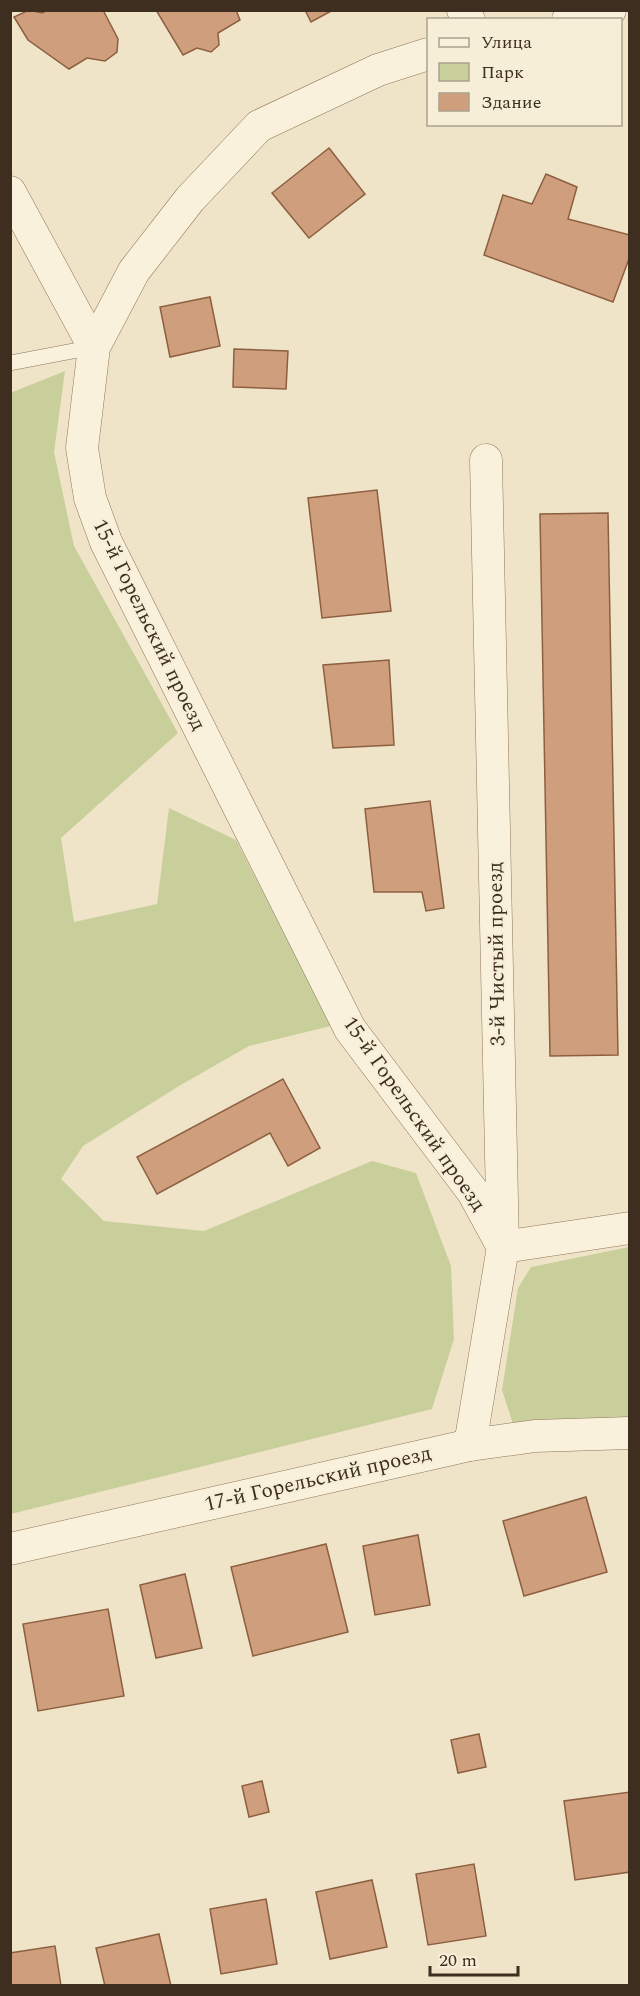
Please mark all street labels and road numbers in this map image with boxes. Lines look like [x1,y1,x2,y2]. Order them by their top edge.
street label: 15-й Горельский проезд [84,514,214,736]
street label: 3-й Чистый проезд [479,862,515,1046]
street label: 15-й Горельский проезд [334,1010,494,1218]
street label: 17-й Горельский проезд [201,1437,435,1521]

